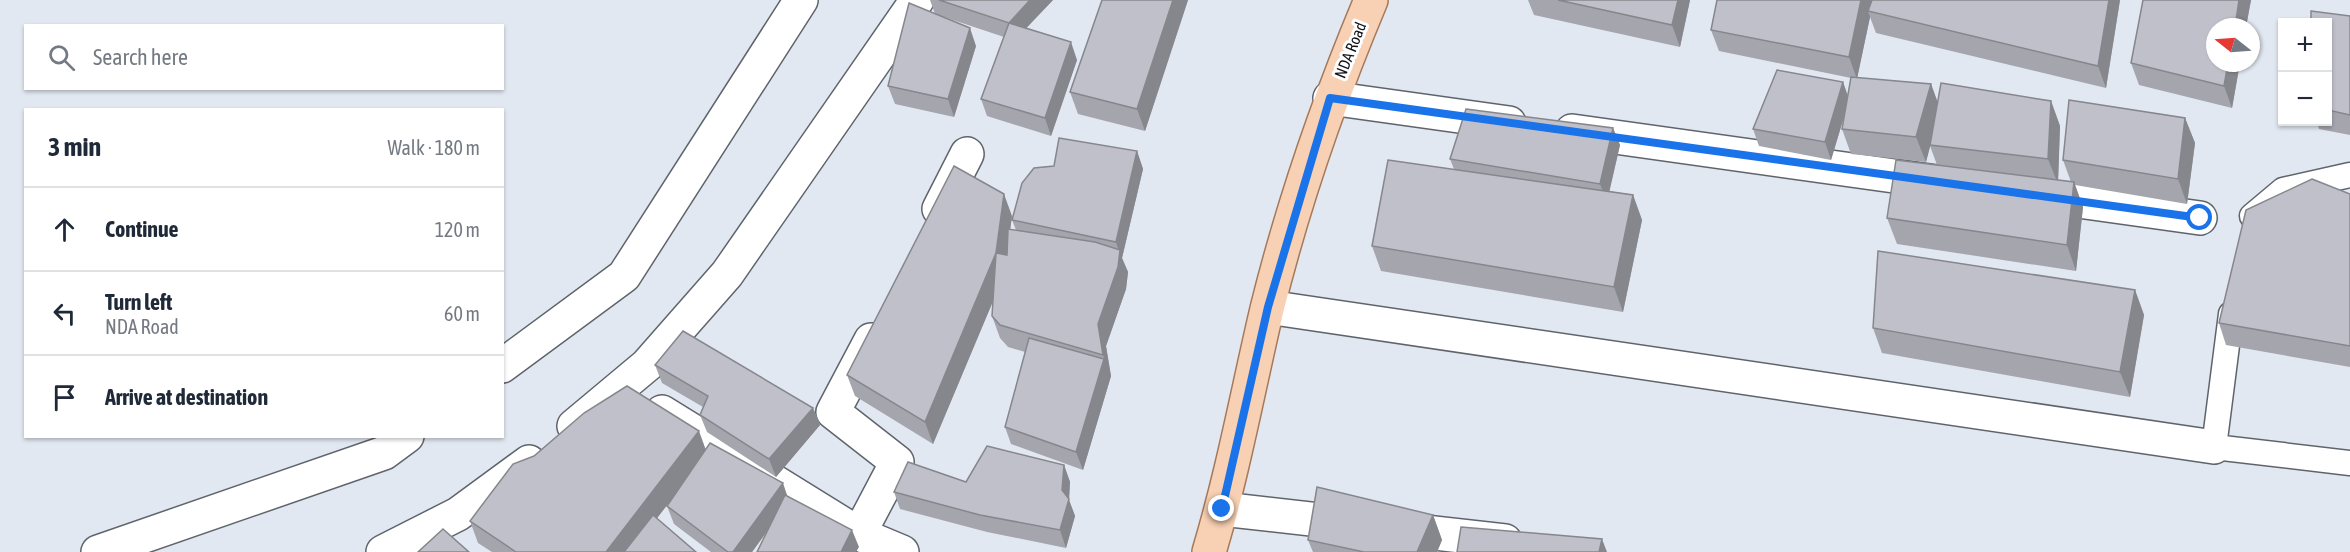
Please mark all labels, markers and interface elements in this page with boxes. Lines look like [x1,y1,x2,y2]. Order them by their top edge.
north arrow [2206,18,2260,72]
map controls [2278,18,2332,126]
button: + [2278,18,2332,72]
street label: NDA Road [1331,19,1369,81]
search box [24,24,504,90]
icon: search [45,41,78,74]
text: Search here [93,44,188,70]
button: − [2278,72,2332,126]
text: 3 min [48,132,101,162]
text: Walk · 180 m [388,136,480,159]
route start [2186,204,2212,230]
icon: ahead [48,213,81,246]
text: Continue [105,216,179,242]
text: 120 m [435,218,480,241]
text: Turn left [105,289,172,315]
icon: left [48,297,81,330]
text: 60 m [444,302,480,325]
text: NDA Road [105,315,179,338]
icon: arrive [48,381,81,414]
text: Arrive at destination [105,384,268,410]
route end [1208,495,1234,521]

